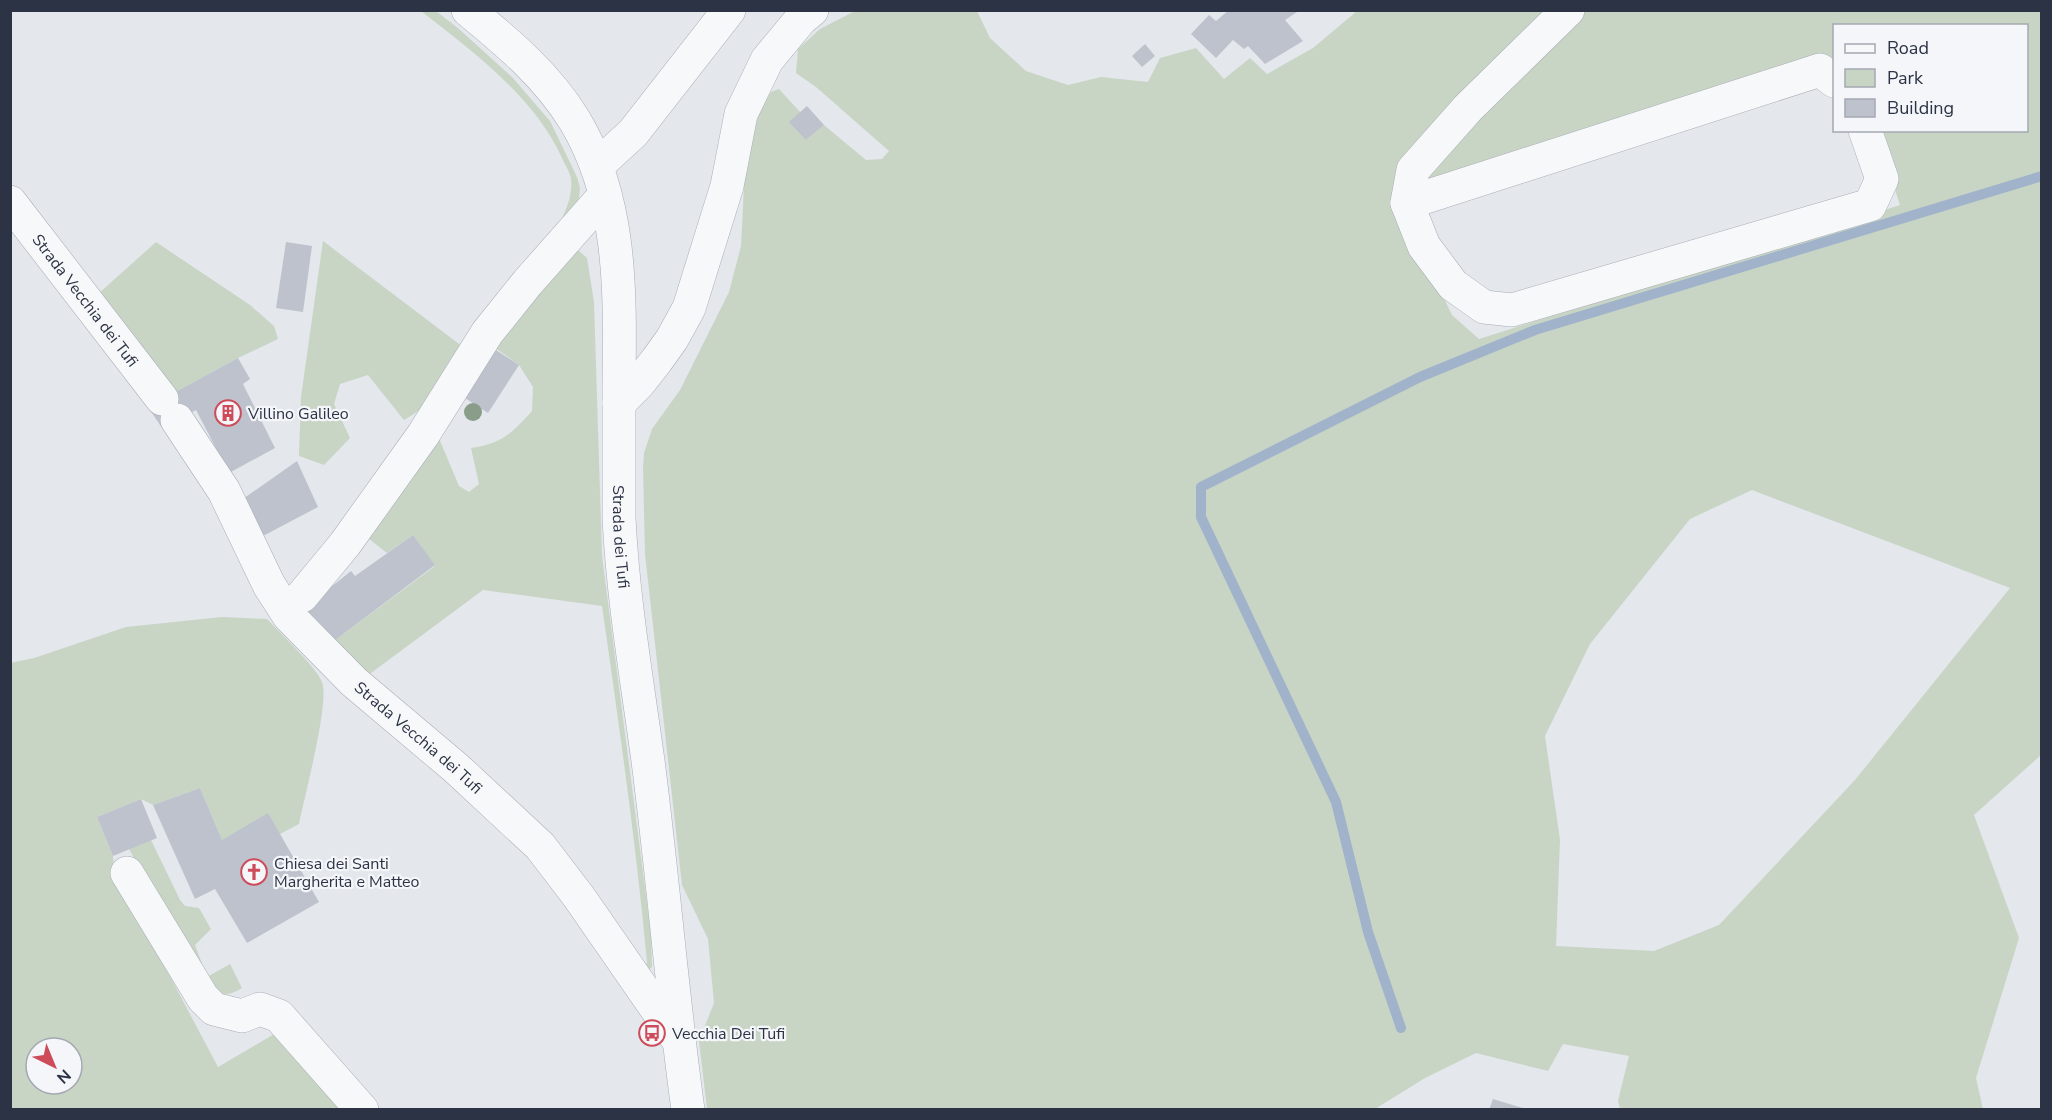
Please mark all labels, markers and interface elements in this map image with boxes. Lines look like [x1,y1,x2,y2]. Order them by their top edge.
legend [1833,24,2028,132]
text: Road [1887,36,1929,60]
text: Park [1887,66,1924,90]
text: Building [1887,96,1954,120]
street label: Strada Vecchia dei Tufi [27,230,143,372]
building icon: Villino Galileo [213,398,243,428]
place label: Villino Galileo [247,403,349,425]
street label: Strada dei Tufi [607,485,635,590]
street label: Strada Vecchia dei Tufi [349,677,487,799]
place label: Chiesa dei Santi Margherita e Matteo [274,853,420,893]
church icon: Chiesa dei Santi Margherita e Matteo [239,857,269,887]
bus stop icon: Vecchia Dei Tufi [637,1018,667,1048]
place label: Vecchia Dei Tufi [671,1023,785,1045]
north arrow [24,1036,84,1096]
text: N [52,1064,75,1088]

